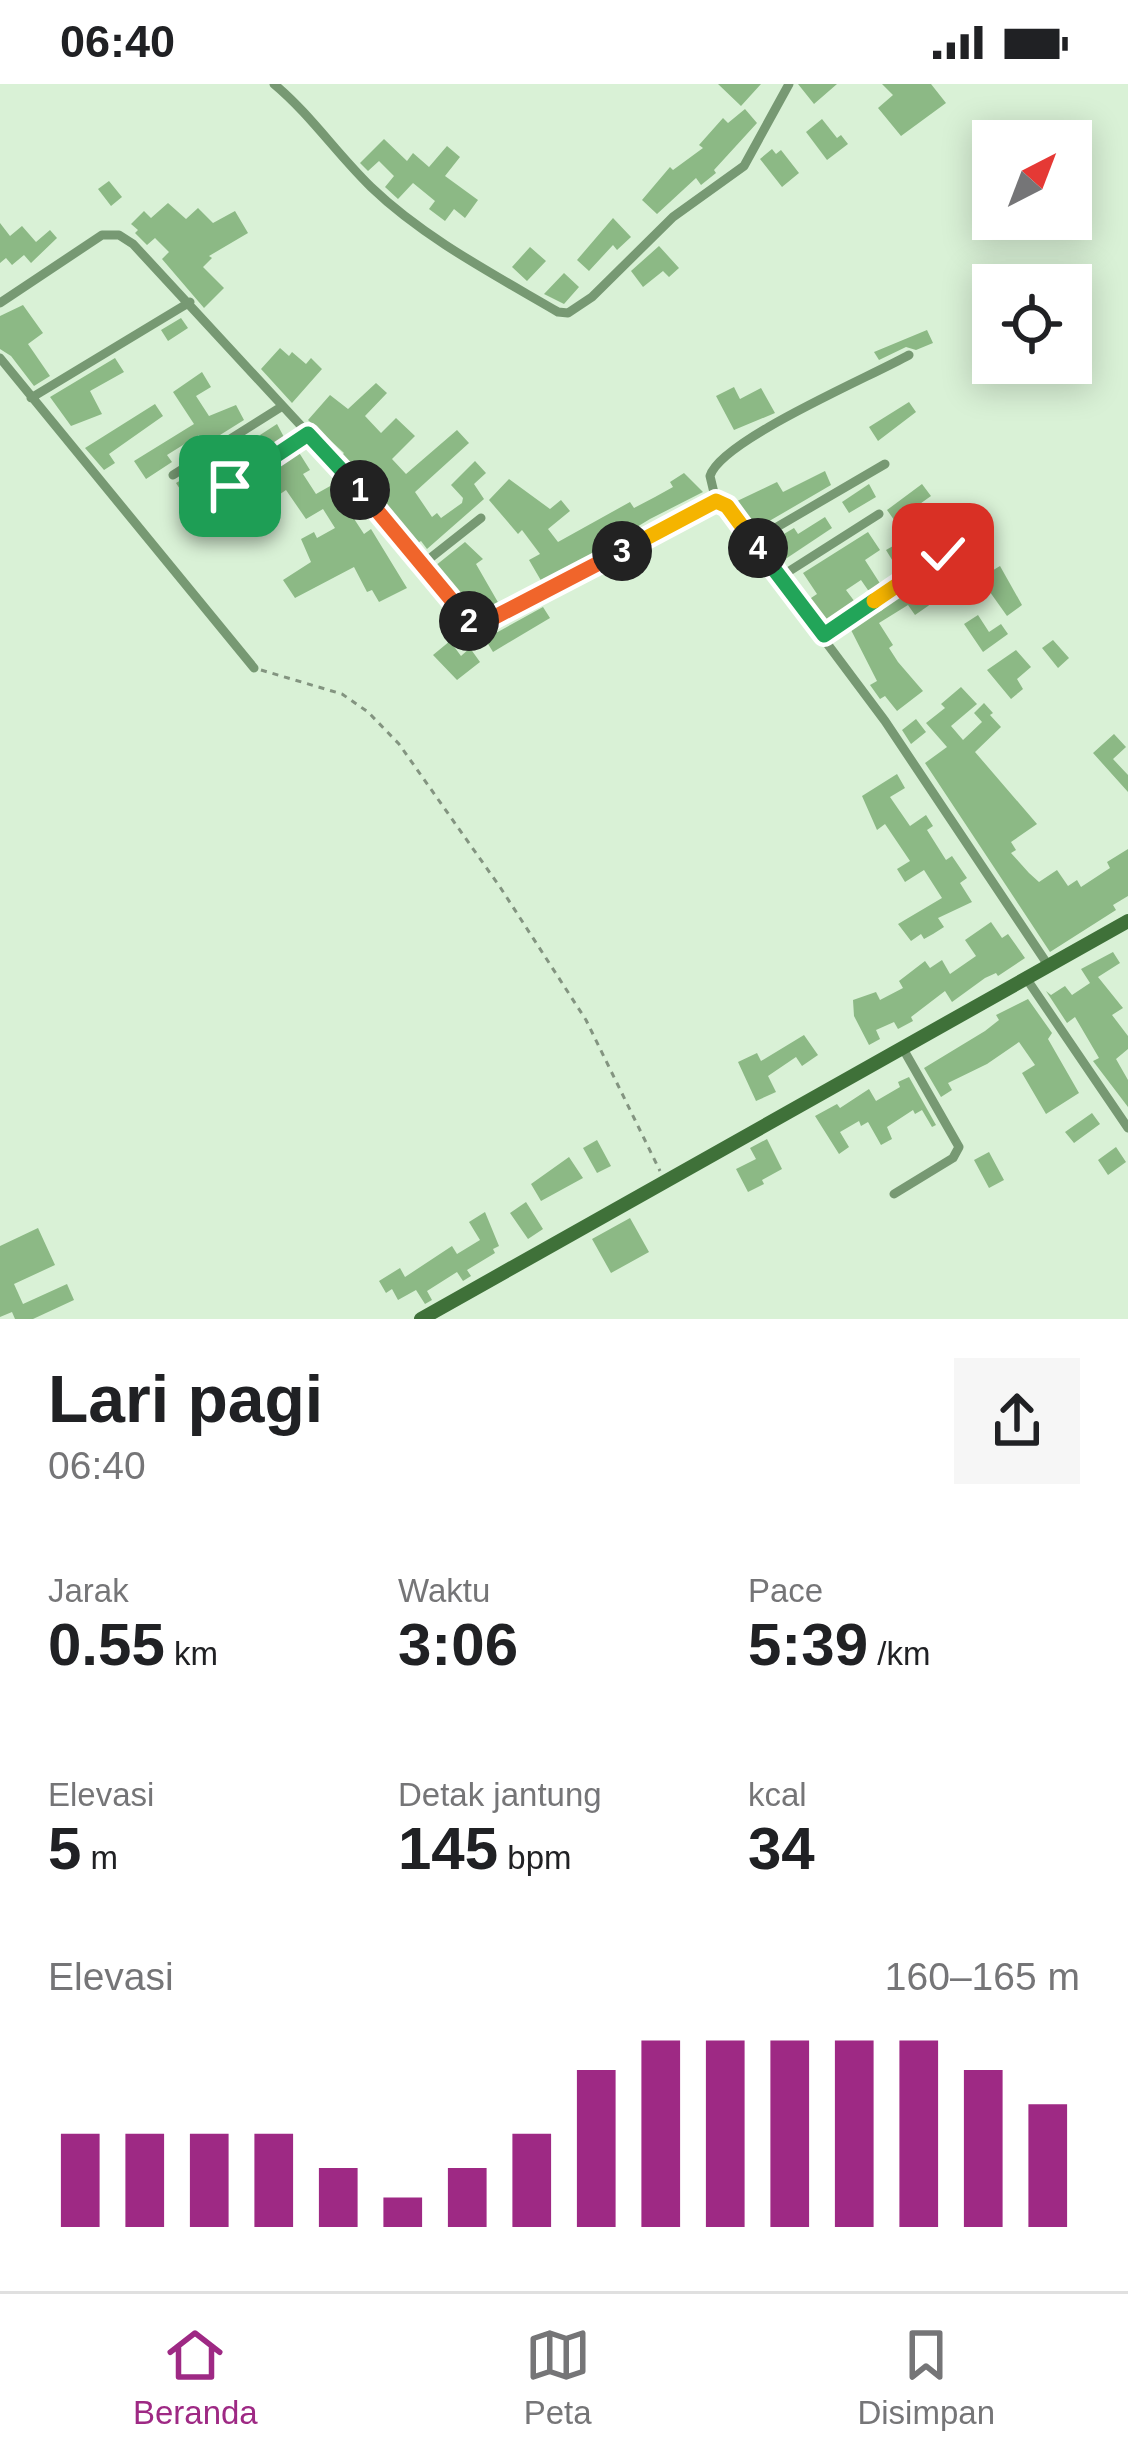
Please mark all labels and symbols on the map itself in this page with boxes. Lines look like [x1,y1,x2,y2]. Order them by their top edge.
north arrow [972,120,1092,240]
pin [179,435,281,537]
pin: 1 [330,460,390,520]
pin [892,503,994,605]
pin: 4 [728,518,788,578]
pin: 3 [592,521,652,581]
pin: 2 [439,591,499,651]

